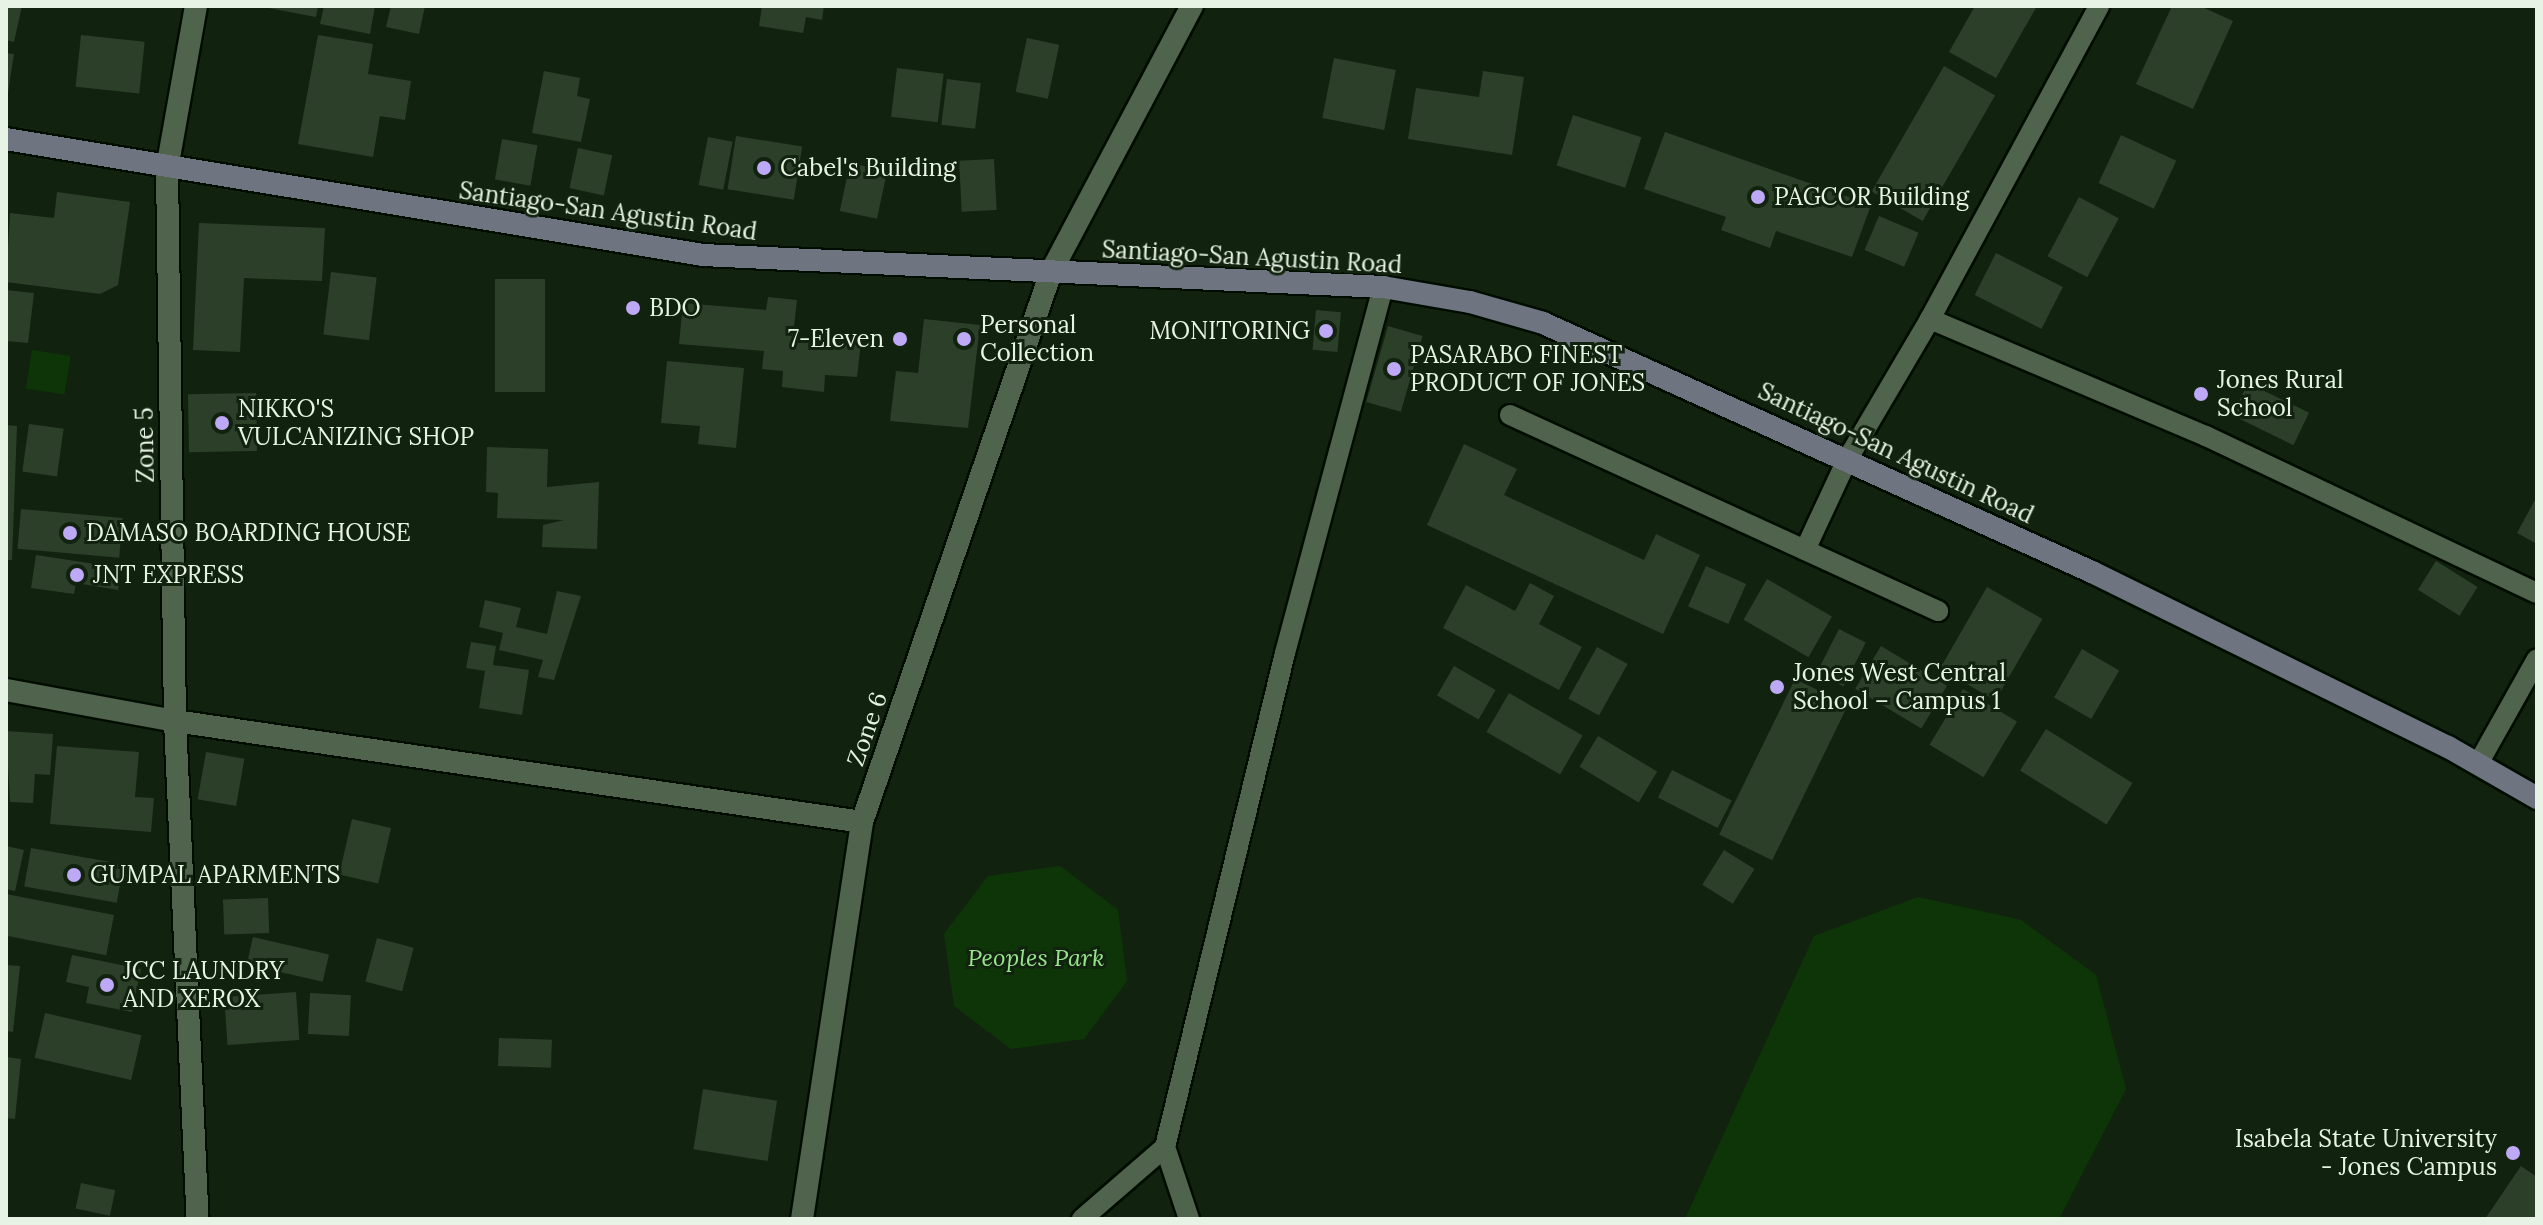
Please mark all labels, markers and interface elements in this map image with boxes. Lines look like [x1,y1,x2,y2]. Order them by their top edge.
place label: Cabel's Building [780,154,956,182]
marker: Cabel's Building [755,159,773,177]
street label: Santiago-San Agustin Road [457,176,759,246]
place label: PAGCOR Building [1774,183,1969,211]
marker: PAGCOR Building [1749,188,1767,206]
street label: Santiago-San Agustin Road [1101,235,1403,279]
place label: BDO [649,294,701,322]
marker: BDO [624,299,642,317]
place label: Personal Collection [980,311,1094,367]
place label: MONITORING [1149,317,1310,345]
marker: MONITORING [1317,322,1335,340]
place label: 7-Eleven [788,325,884,353]
marker: 7-Eleven [891,330,909,348]
marker: Personal Collection [955,330,973,348]
place label: PASARABO FINEST PRODUCT OF JONES [1410,341,1645,397]
marker: PASARABO FINEST PRODUCT OF JONES [1385,360,1403,378]
place label: Jones Rural School [2217,366,2343,422]
street label: Santiago-San Agustin Road [1754,376,2038,530]
marker: Jones Rural School [2192,385,2210,403]
place label: NIKKO'S VULCANIZING SHOP [238,395,474,451]
street label: Zone 5 [130,407,160,483]
marker: NIKKO'S VULCANIZING SHOP [213,414,231,432]
place label: DAMASO BOARDING HOUSE [86,519,411,547]
marker: DAMASO BOARDING HOUSE [61,524,79,542]
place label: JNT EXPRESS [93,561,244,589]
marker: JNT EXPRESS [68,566,86,584]
place label: Jones West Central School – Campus 1 [1793,659,2006,715]
marker: Jones West Central School – Campus 1 [1768,678,1786,696]
street label: Zone 6 [841,688,893,770]
place label: GUMPAL APARMENTS [90,861,340,889]
marker: GUMPAL APARMENTS [65,866,83,884]
park label: Peoples Park [968,944,1104,972]
place label: JCC LAUNDRY AND XEROX [123,957,285,1013]
marker: JCC LAUNDRY AND XEROX [98,976,116,994]
place label: Isabela State University - Jones Campus [2235,1125,2497,1181]
marker: Isabela State University - Jones Campus [2504,1144,2522,1162]

